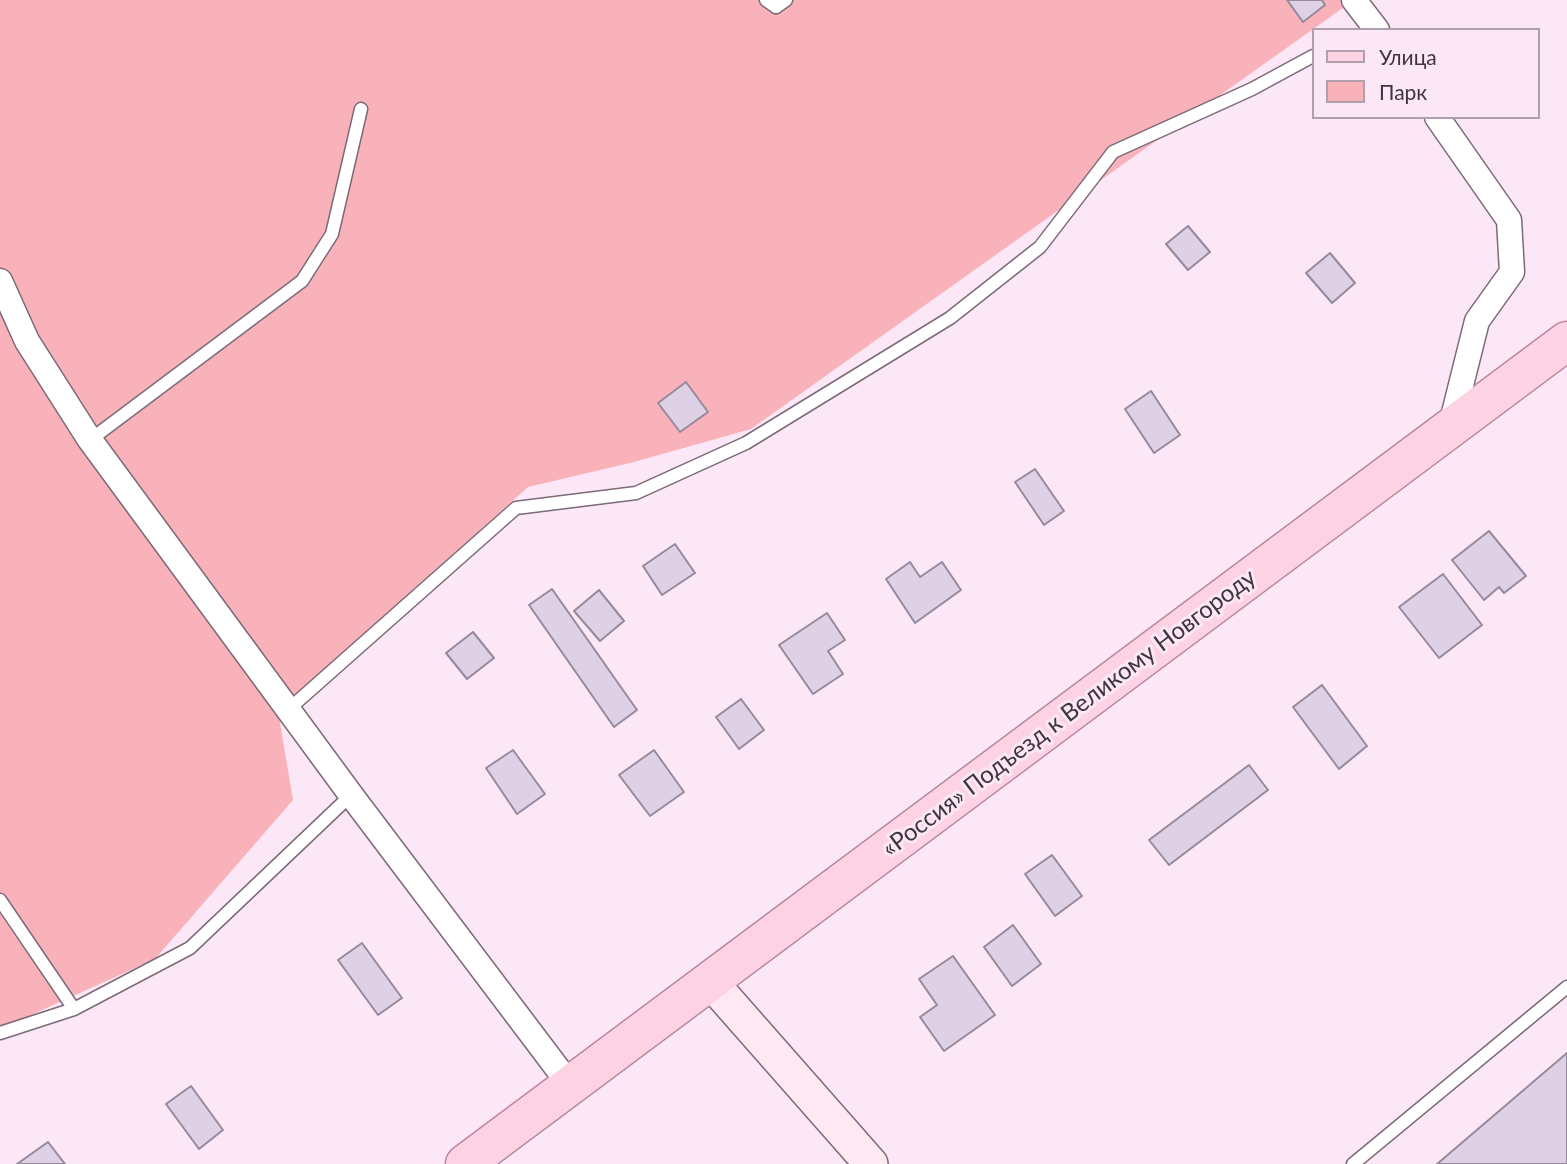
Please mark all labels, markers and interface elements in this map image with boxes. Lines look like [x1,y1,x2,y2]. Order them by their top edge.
legend [1312,28,1539,119]
text: Улица [1379,44,1437,69]
text: Парк [1379,79,1427,104]
street label: «Россия» Подъезд к Великому Новгороду [876,563,1262,863]

